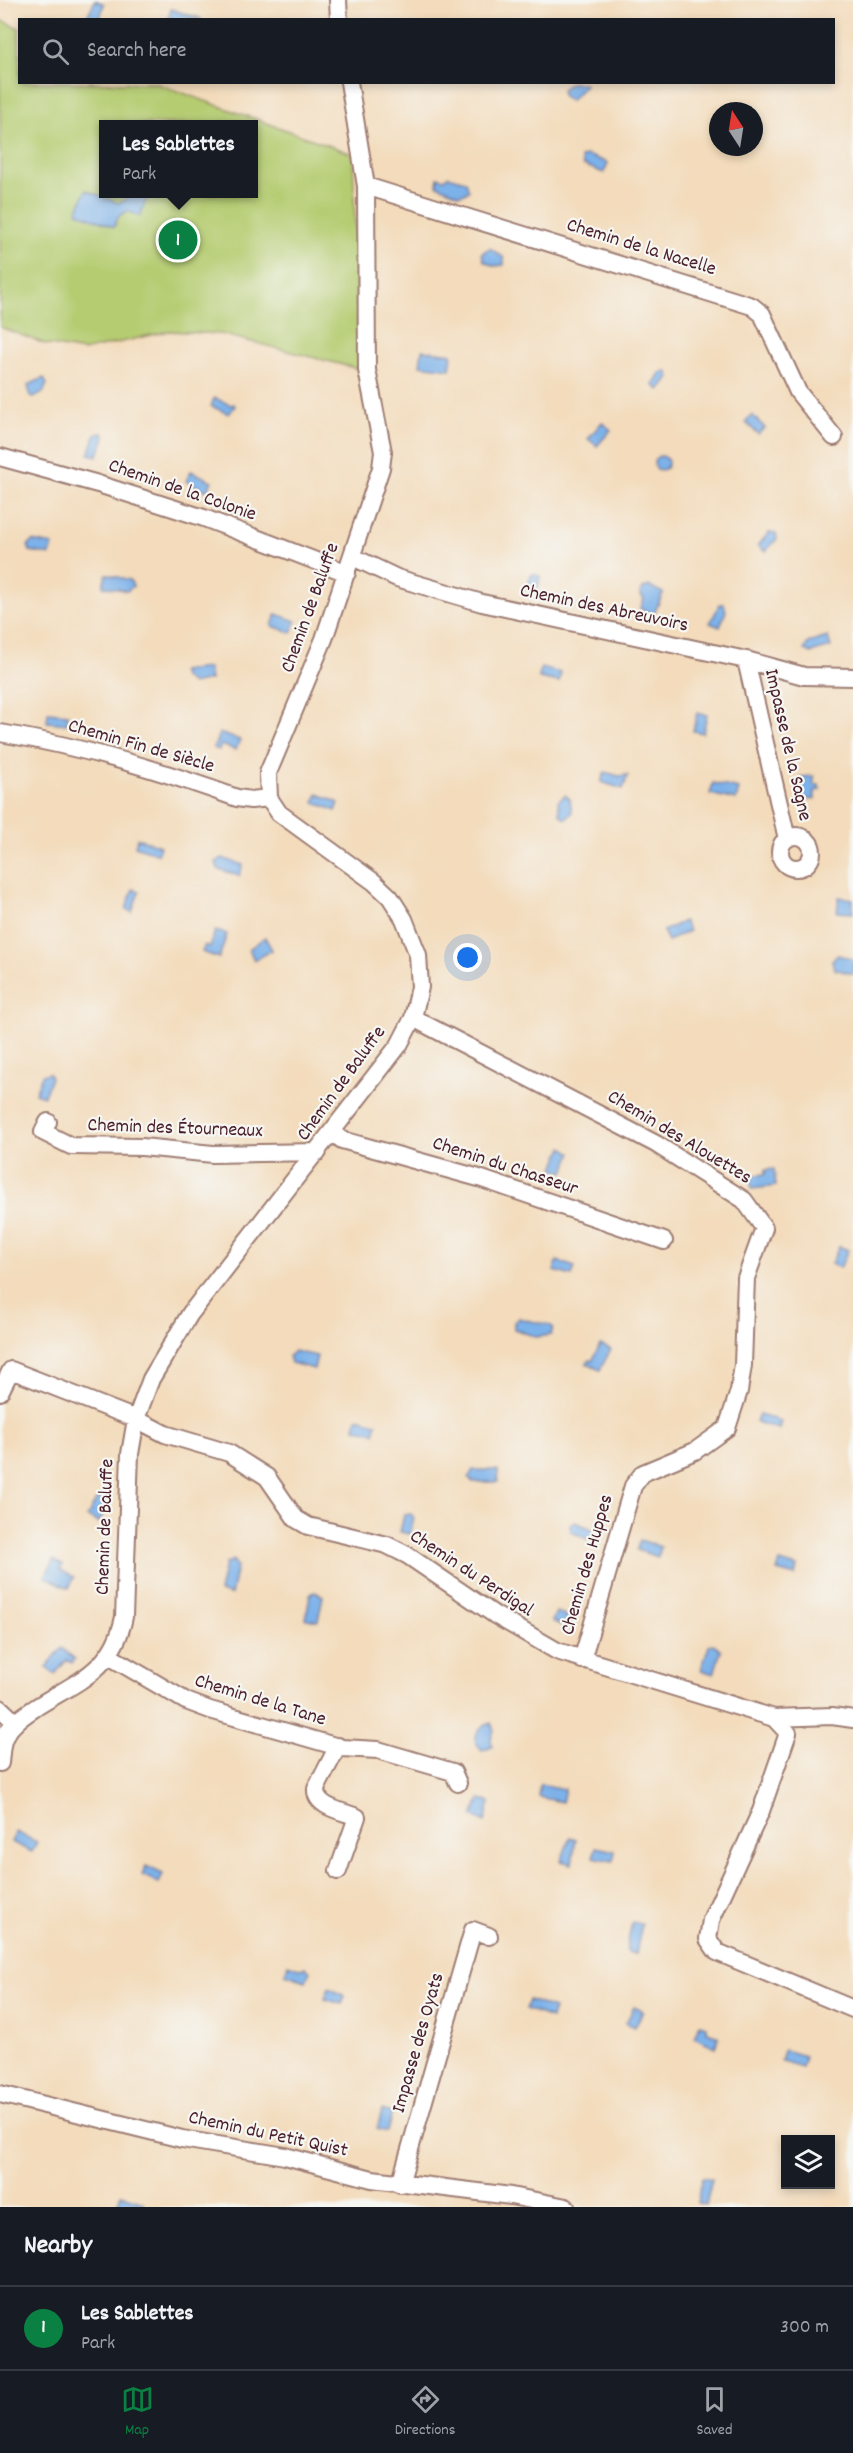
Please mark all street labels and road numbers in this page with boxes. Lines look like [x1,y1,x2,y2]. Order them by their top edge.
street label: Chemin de la Nacelle [563,212,719,284]
street label: Chemin de la Colonie [104,453,260,529]
street label: Chemin de Baluffe [275,539,348,677]
street label: Chemin des Abreuvoirs [517,577,691,641]
street label: Impasse de la Sagne [756,666,818,824]
street label: Chemin Fin de Siècle [65,713,218,781]
street label: Chemin de Baluffe [291,1020,394,1147]
street label: Chemin des Alouettes [601,1084,757,1192]
street label: Chemin des Étourneaux [87,1112,264,1146]
street label: Chemin du Chasseur [429,1130,582,1204]
street label: Chemin de Baluffe [90,1458,122,1596]
street label: Chemin des Huppes [555,1492,621,1638]
street label: Chemin du Perdigal [403,1523,539,1625]
street label: Chemin de la Tane [191,1668,329,1734]
street label: Impasse des Oyats [386,1970,452,2116]
street label: Chemin du Petit Quist [186,2104,350,2166]

